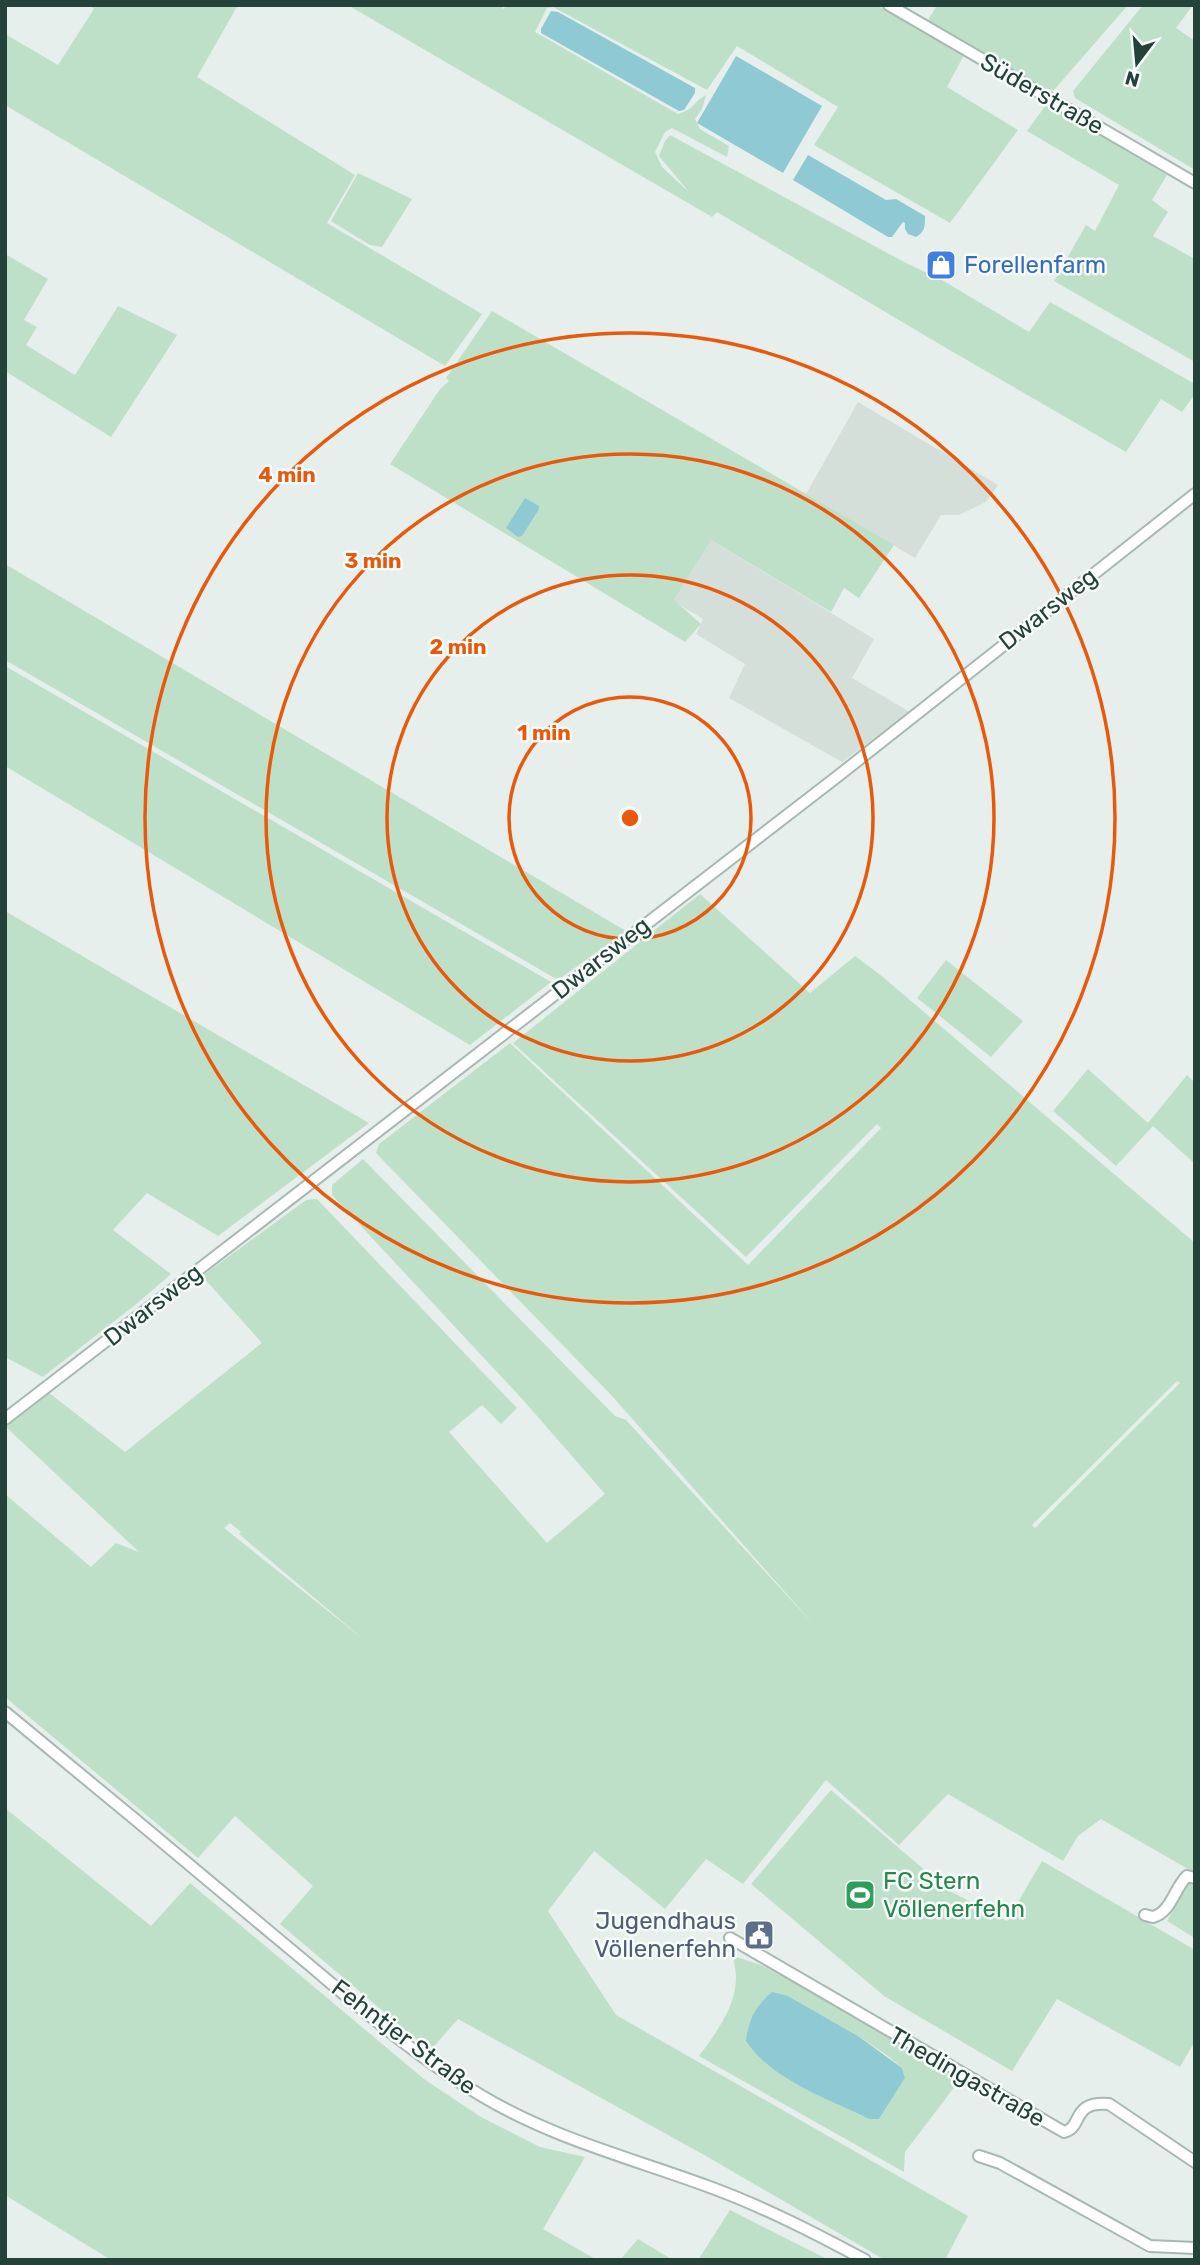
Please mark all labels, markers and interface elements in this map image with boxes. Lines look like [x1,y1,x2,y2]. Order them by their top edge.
north arrow [1102,28,1172,98]
street label: Süderstraße [975,47,1109,141]
text: N [1123,66,1142,92]
shop icon: Forellenfarm [924,248,958,282]
place label: Forellenfarm [964,251,1106,279]
text: 4 min [258,462,316,487]
text: 3 min [344,548,402,573]
street label: Dwarsweg [994,562,1102,656]
text: 2 min [430,634,486,659]
text: 1 min [517,720,571,745]
centre of rings [618,806,642,830]
street label: Dwarsweg [547,911,655,1005]
street label: Dwarsweg [99,1258,207,1352]
place label: FC Stern Völlenerfehn [883,1867,1025,1923]
sports icon: FC Stern Völlenerfehn [843,1878,877,1912]
place label: Jugendhaus Völlenerfehn [594,1907,736,1963]
public building icon: Jugendhaus Völlenerfehn [742,1918,776,1952]
street label: Fehntjer Straße [326,1974,482,2100]
street label: Thedingastraße [884,2021,1050,2133]

